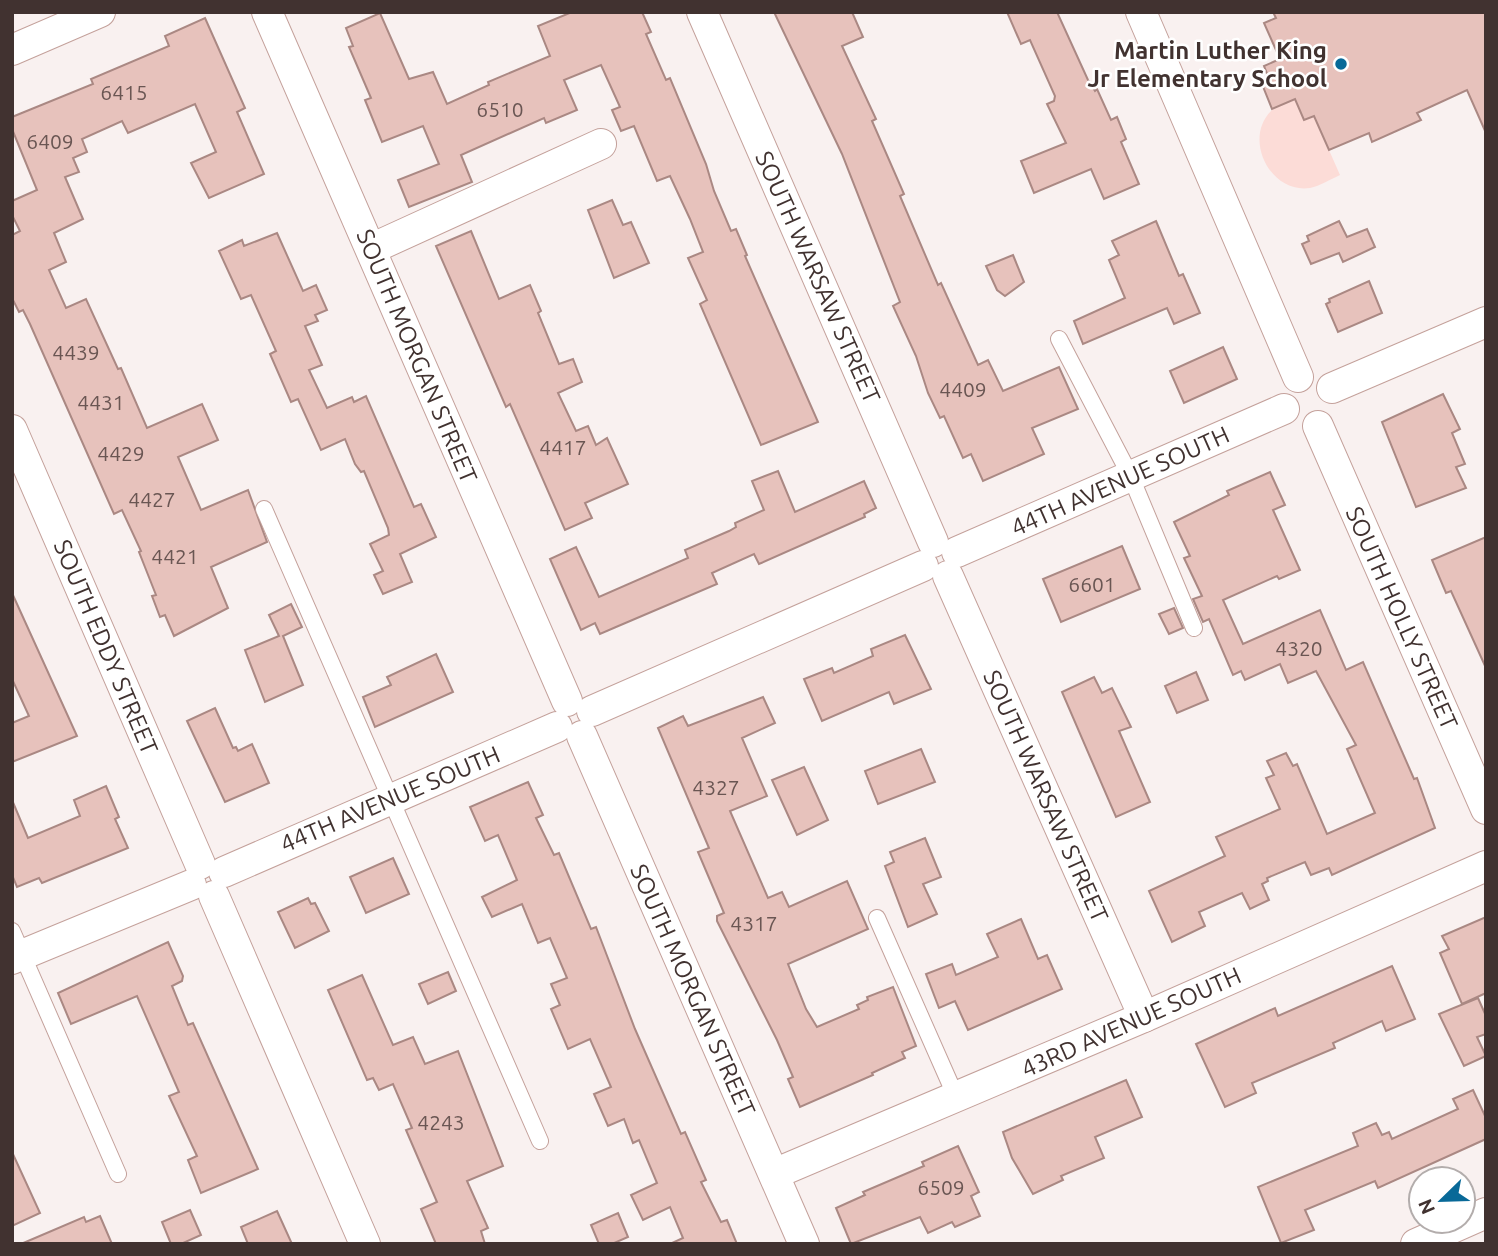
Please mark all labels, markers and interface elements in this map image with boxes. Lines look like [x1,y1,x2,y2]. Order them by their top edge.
place label: Martin Luther King Jr Elementary School [1087,37,1327,92]
marker: Martin Luther King Jr Elementary School [1333,56,1349,72]
house number: 6415 [100,80,148,104]
house number: 6510 [476,97,524,121]
house number: 6409 [26,129,74,153]
street label: SOUTH WARSAW STREET [750,147,886,407]
street label: SOUTH MORGAN STREET [351,225,483,487]
house number: 4439 [52,340,100,364]
house number: 4409 [939,377,987,401]
house number: 4431 [77,390,125,414]
street label: 44TH AVENUE SOUTH [1007,421,1233,541]
house number: 4417 [539,435,587,459]
house number: 4429 [97,441,145,465]
house number: 4427 [128,487,176,511]
street label: SOUTH HOLLY STREET [1341,502,1463,734]
street label: SOUTH EDDY STREET [49,536,163,758]
house number: 4421 [151,544,199,568]
house number: 6601 [1068,572,1116,596]
house number: 4320 [1275,636,1323,660]
street label: SOUTH WARSAW STREET [978,666,1114,926]
street label: 44TH AVENUE SOUTH [276,740,504,858]
house number: 4327 [692,775,740,799]
street label: SOUTH MORGAN STREET [625,860,761,1120]
house number: 4317 [730,911,778,935]
street label: 43RD AVENUE SOUTH [1017,961,1245,1083]
house number: 4243 [417,1110,465,1134]
north arrow [1407,1165,1477,1235]
house number: 6509 [917,1175,965,1199]
text: N [1413,1196,1439,1217]

